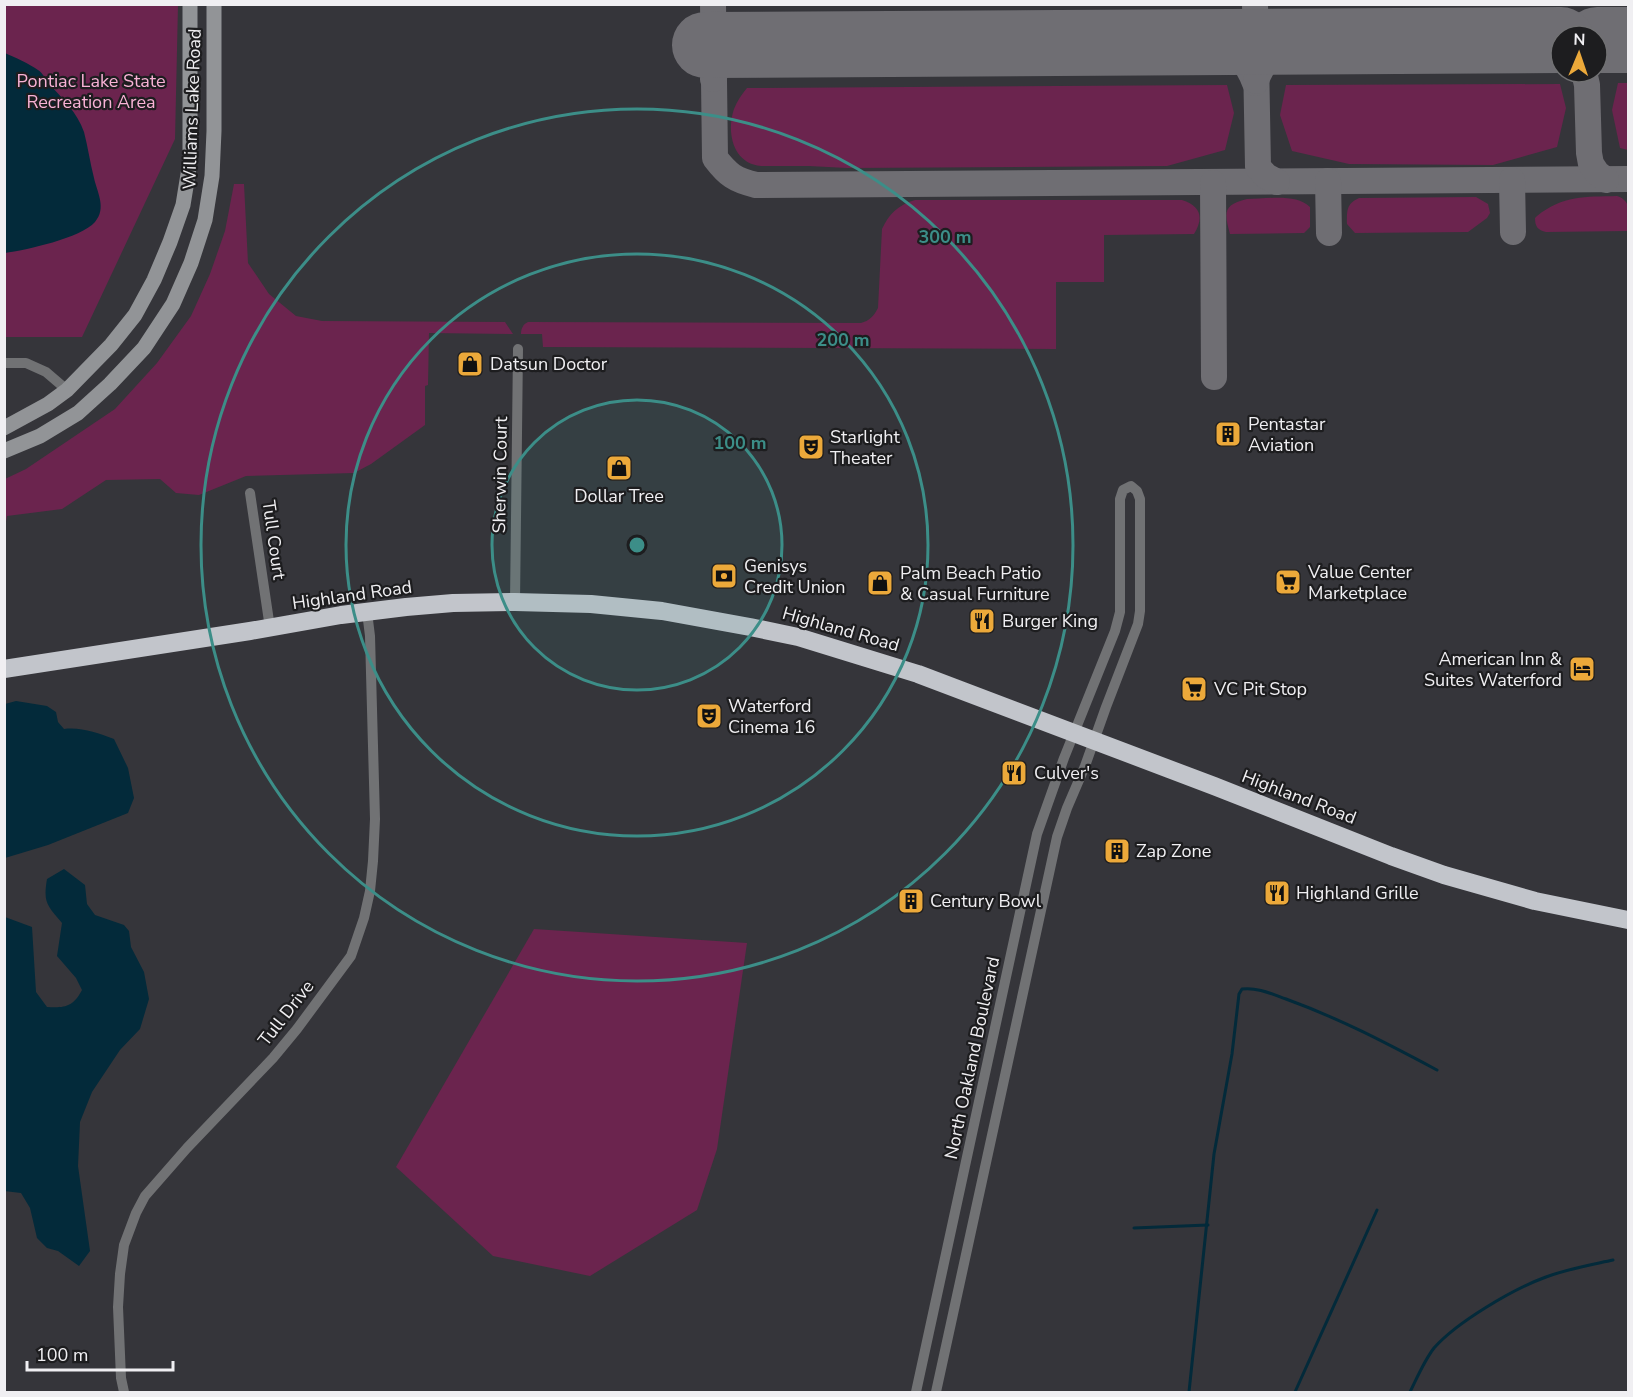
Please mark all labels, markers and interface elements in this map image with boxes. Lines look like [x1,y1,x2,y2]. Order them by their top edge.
north arrow [1549,24,1609,84]
street label: Williams Lake Road [177,28,207,190]
text: N [1573,29,1586,51]
park label: Pontiac Lake State Recreation Area [16,69,166,114]
text: 300 m [918,225,972,249]
text: 200 m [816,328,870,352]
shop icon: Datsun Doctor [455,349,485,379]
place label: Datsun Doctor [490,352,608,376]
place label: Pentastar Aviation [1248,412,1326,457]
street label: Sherwin Court [487,416,513,534]
building icon: Pentastar Aviation [1213,419,1243,449]
place label: Starlight Theater [830,425,901,470]
text: 100 m [713,431,767,455]
theatre icon: Starlight Theater [796,432,826,462]
shop icon: Dollar Tree [604,453,634,483]
place label: Dollar Tree [574,484,664,508]
street label: Tull Court [257,499,292,582]
centre of rings [627,535,647,555]
place label: Genisys Credit Union [744,554,845,599]
place label: Value Center Marketplace [1307,560,1413,605]
bank icon: Genisys Credit Union [709,561,739,591]
place label: Palm Beach Patio & Casual Furniture [900,561,1050,606]
supermarket icon: Value Center Marketplace [1273,567,1303,597]
shop icon: Palm Beach Patio & Casual Furniture [865,568,895,598]
street label: Highland Road [291,575,413,615]
street label: Highland Road [780,601,902,657]
restaurant icon: Burger King [967,606,997,636]
place label: Burger King [1002,609,1098,633]
place label: American Inn & Suites Waterford [1424,647,1563,692]
hotel icon: American Inn & Suites Waterford [1567,654,1597,684]
supermarket icon: VC Pit Stop [1179,674,1209,704]
place label: VC Pit Stop [1213,677,1307,701]
place label: Waterford Cinema 16 [728,694,815,739]
theatre icon: Waterford Cinema 16 [694,701,724,731]
restaurant icon: Culver's [999,758,1029,788]
place label: Culver's [1034,761,1099,785]
street label: Highland Road [1238,764,1360,830]
building icon: Zap Zone [1102,836,1132,866]
place label: Zap Zone [1136,839,1211,863]
restaurant icon: Highland Grille [1262,878,1292,908]
place label: Highland Grille [1296,881,1419,905]
building icon: Century Bowl [896,886,926,916]
place label: Century Bowl [930,889,1042,913]
street label: North Oakland Boulevard [939,955,1005,1161]
street label: Tull Drive [253,975,319,1051]
scale bar [27,1334,172,1372]
text: 100 m [36,1343,88,1367]

